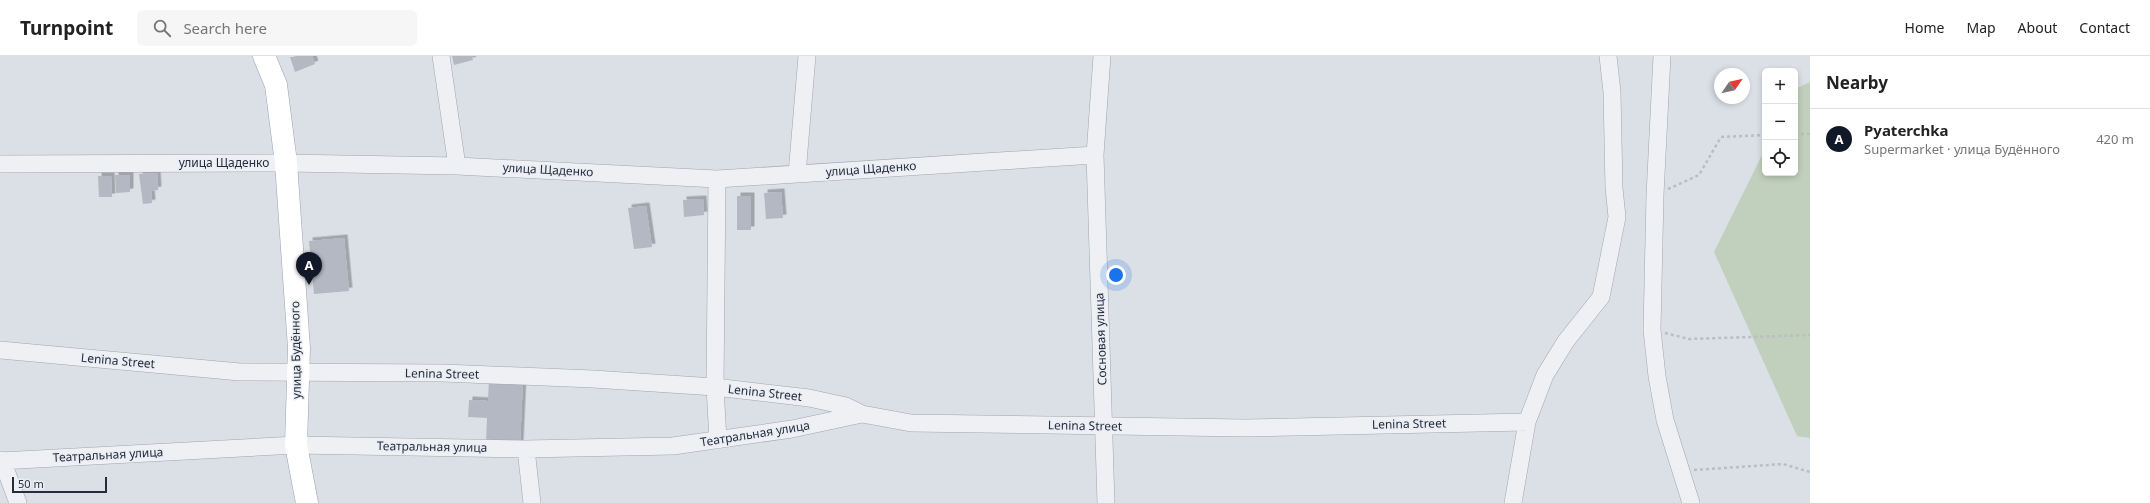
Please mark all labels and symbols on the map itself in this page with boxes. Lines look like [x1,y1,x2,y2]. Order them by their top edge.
north arrow [1714,68,1750,104]
street label: улица Щаденко [179,154,269,171]
street label: улица Щаденко [825,157,917,180]
street label: улица Щаденко [502,159,594,180]
pin: A [296,252,322,285]
your location [1106,265,1126,285]
street label: Сосновая улица [1090,292,1111,386]
street label: улица Будённого [286,301,305,399]
street label: Lenina Street [80,349,156,372]
street label: Lenina Street [405,364,480,383]
street label: Lenina Street [727,380,804,405]
street label: Lenina Street [1372,414,1447,433]
street label: Театральная улица [699,416,811,451]
street label: Lenina Street [1048,416,1123,435]
street label: Театральная улица [377,437,487,456]
street label: Театральная улица [52,443,164,466]
scale bar [12,475,107,494]

